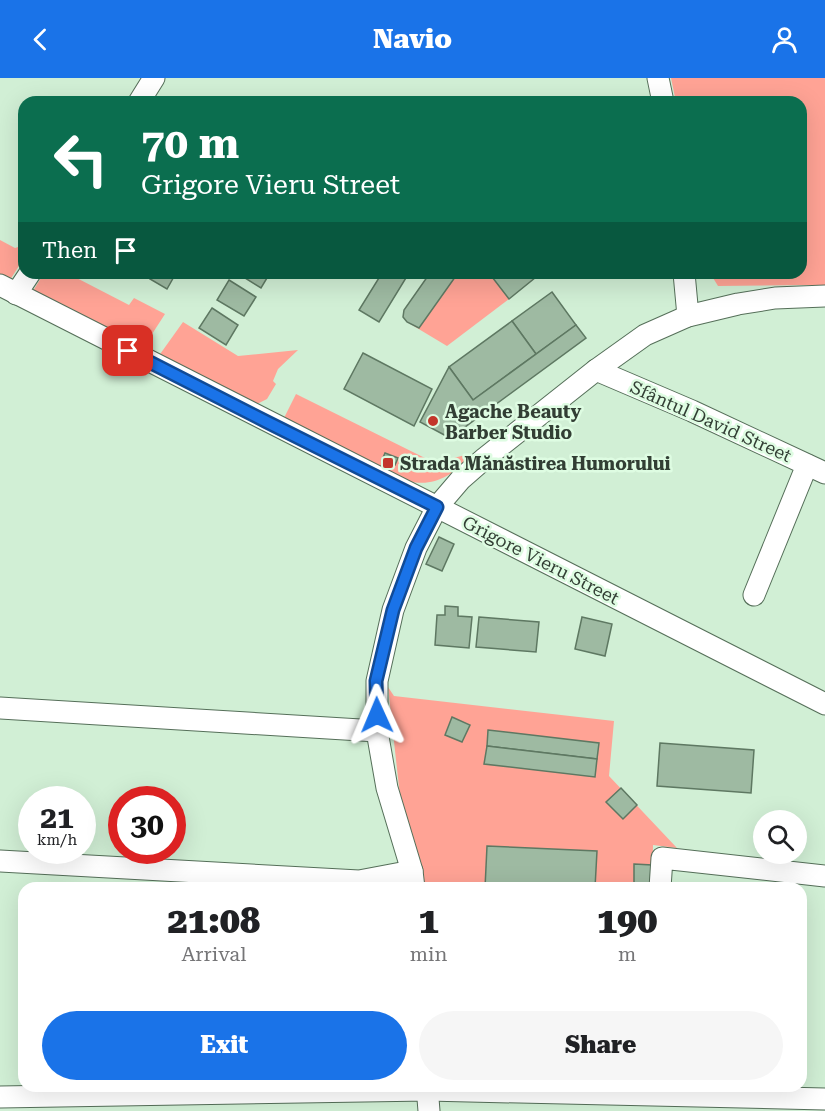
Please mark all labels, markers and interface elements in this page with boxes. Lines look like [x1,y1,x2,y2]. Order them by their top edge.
icon: back [24,23,57,56]
text: Navio [373,23,452,55]
icon: person [768,23,801,56]
text: 70 m [141,119,239,168]
icon: left [42,120,120,198]
text: Grigore Vieru Street [141,169,400,201]
icon: arrive [109,234,142,267]
text: Then [42,238,97,263]
pin [102,325,153,376]
icon: arrive [111,334,144,367]
street label: Sfântul David Street [627,376,795,466]
place label: Agache Beauty Barber Studio [445,401,581,443]
marker: Agache Beauty Barber Studio [426,414,440,428]
place label: Strada Mănăstirea Humorului [400,453,671,474]
marker: Strada Mănăstirea Humorului [381,456,395,470]
street label: Grigore Vieru Street [459,511,623,609]
position arrow [345,683,409,747]
speed limit sign: 30 [108,786,186,864]
text: 21 [40,800,74,835]
map controls [753,810,807,864]
button: search [753,810,807,864]
text: km/h [37,831,77,849]
text: 21:08 [168,900,260,942]
text: 1 [418,900,439,942]
text: 190 [597,900,657,942]
text: Arrival [181,942,246,966]
text: min [410,942,447,966]
text: m [618,942,636,966]
button: Exit [42,1011,407,1080]
button: Share [419,1011,783,1080]

